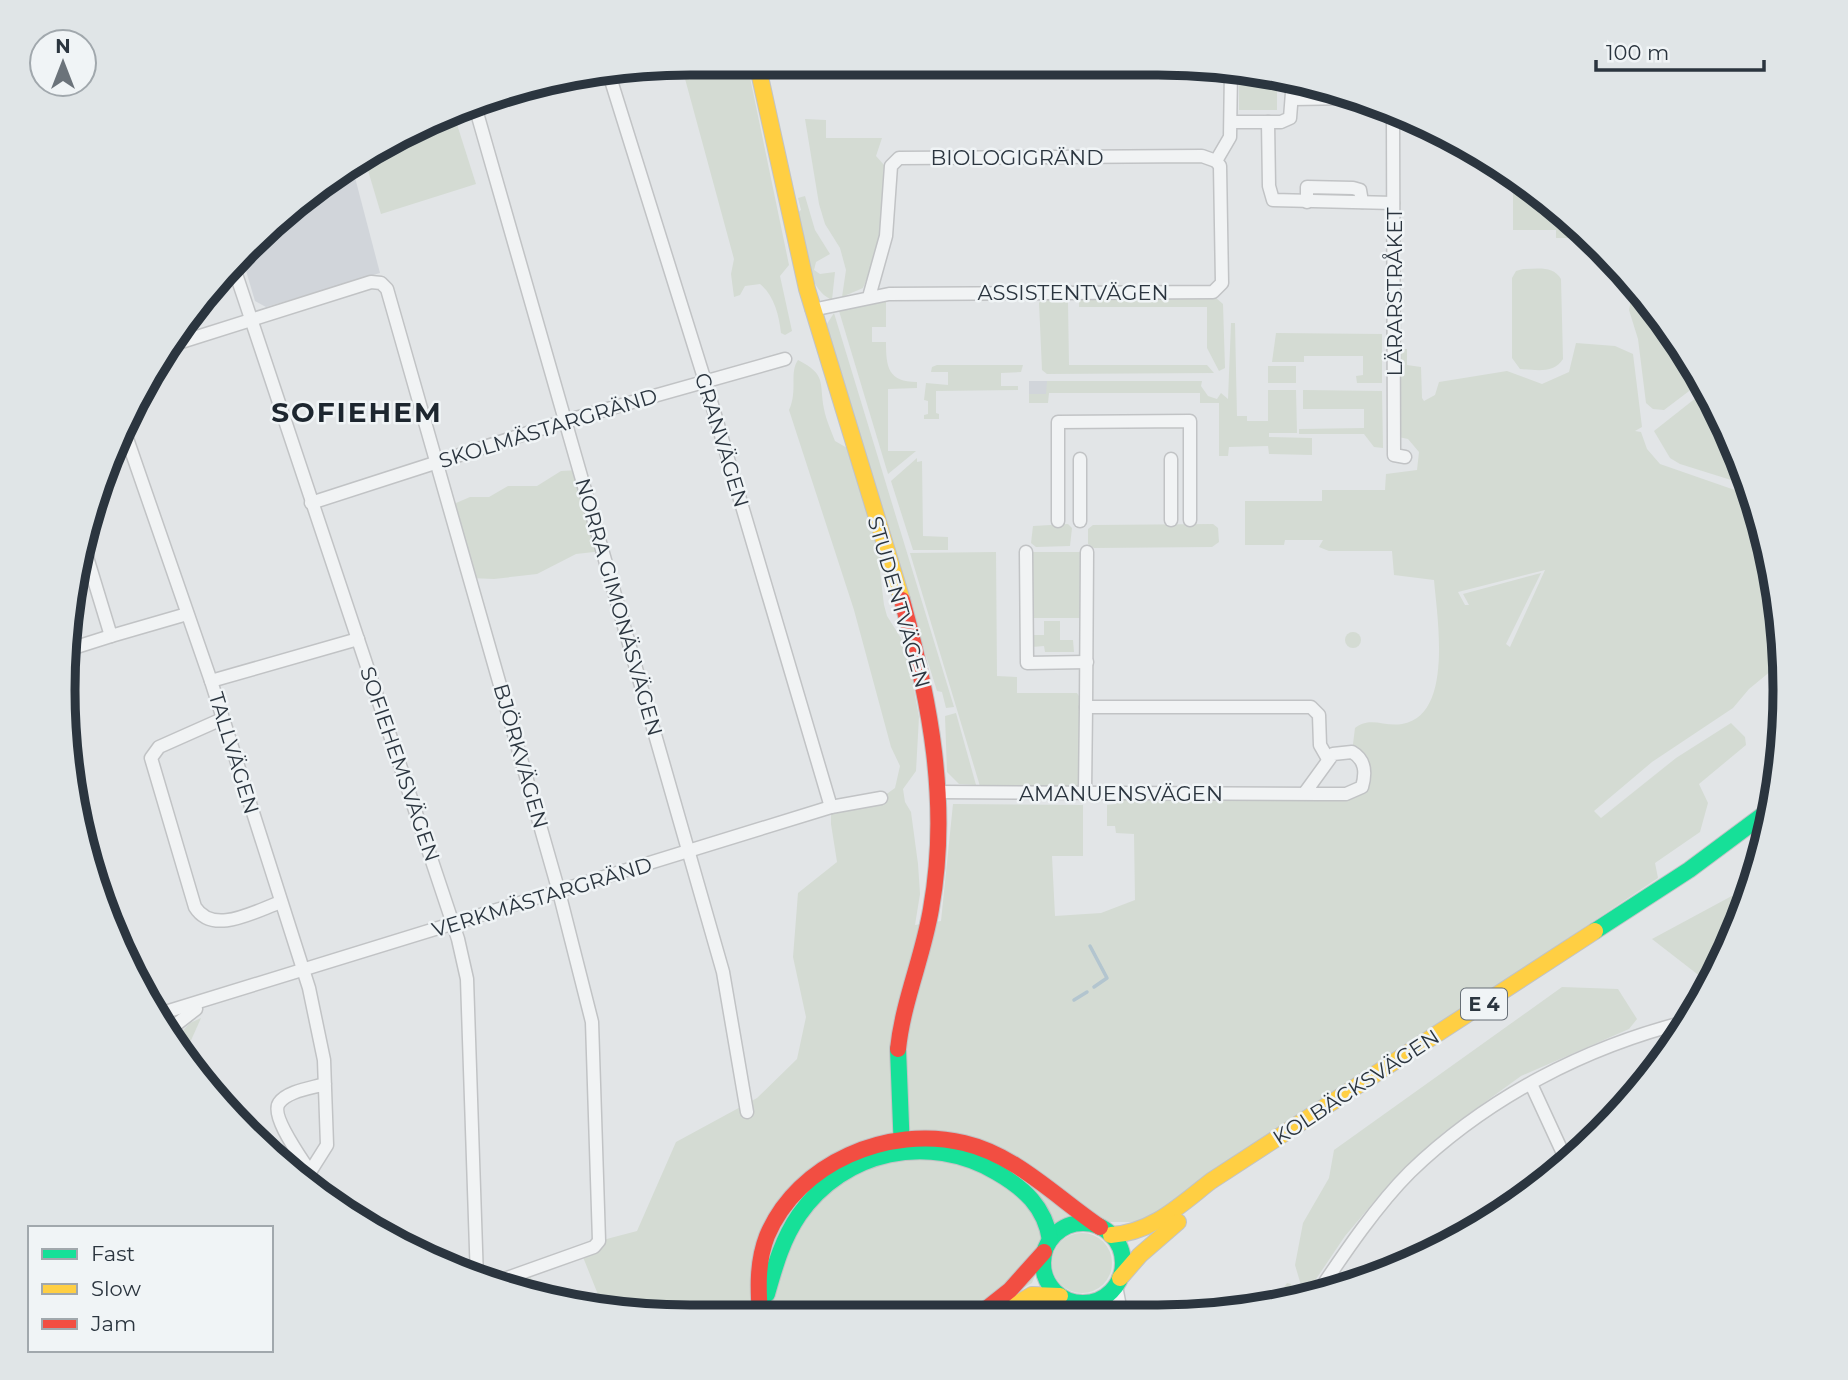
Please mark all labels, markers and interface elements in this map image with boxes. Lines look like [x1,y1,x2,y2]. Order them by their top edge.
north arrow [28,28,98,98]
scale bar [1596,28,1764,72]
text: N [55,35,71,58]
text: 100 m [1606,40,1669,65]
street label: BIOLOGIGRÄND [931,145,1103,170]
street label: LÄRARSTRÅKET [1382,208,1407,376]
street label: ASSISTENTVÄGEN [977,280,1169,305]
street label: GRANVÄGEN [690,370,754,510]
street label: SKOLMÄSTARGRÄND [436,383,660,473]
district label: SOFIEHEM [271,395,443,429]
street label: NORRA GIMONÄSVÄGEN [570,475,668,739]
street label: STUDENTVÄGEN [863,513,935,691]
street label: SOFIEHEMSVÄGEN [355,663,445,865]
street label: BJÖRKVÄGEN [488,681,554,831]
street label: TALLVÄGEN [204,689,264,817]
street label: AMANUENSVÄGEN [1019,781,1223,806]
street label: VERKMÄSTARGRÄND [429,852,655,942]
road number: E 4 [1461,988,1507,1020]
street label: KOLBÄCKSVÄGEN [1268,1024,1444,1150]
legend [28,1226,273,1352]
text: Fast [91,1241,135,1266]
text: Slow [91,1276,141,1301]
text: Jam [90,1311,136,1336]

